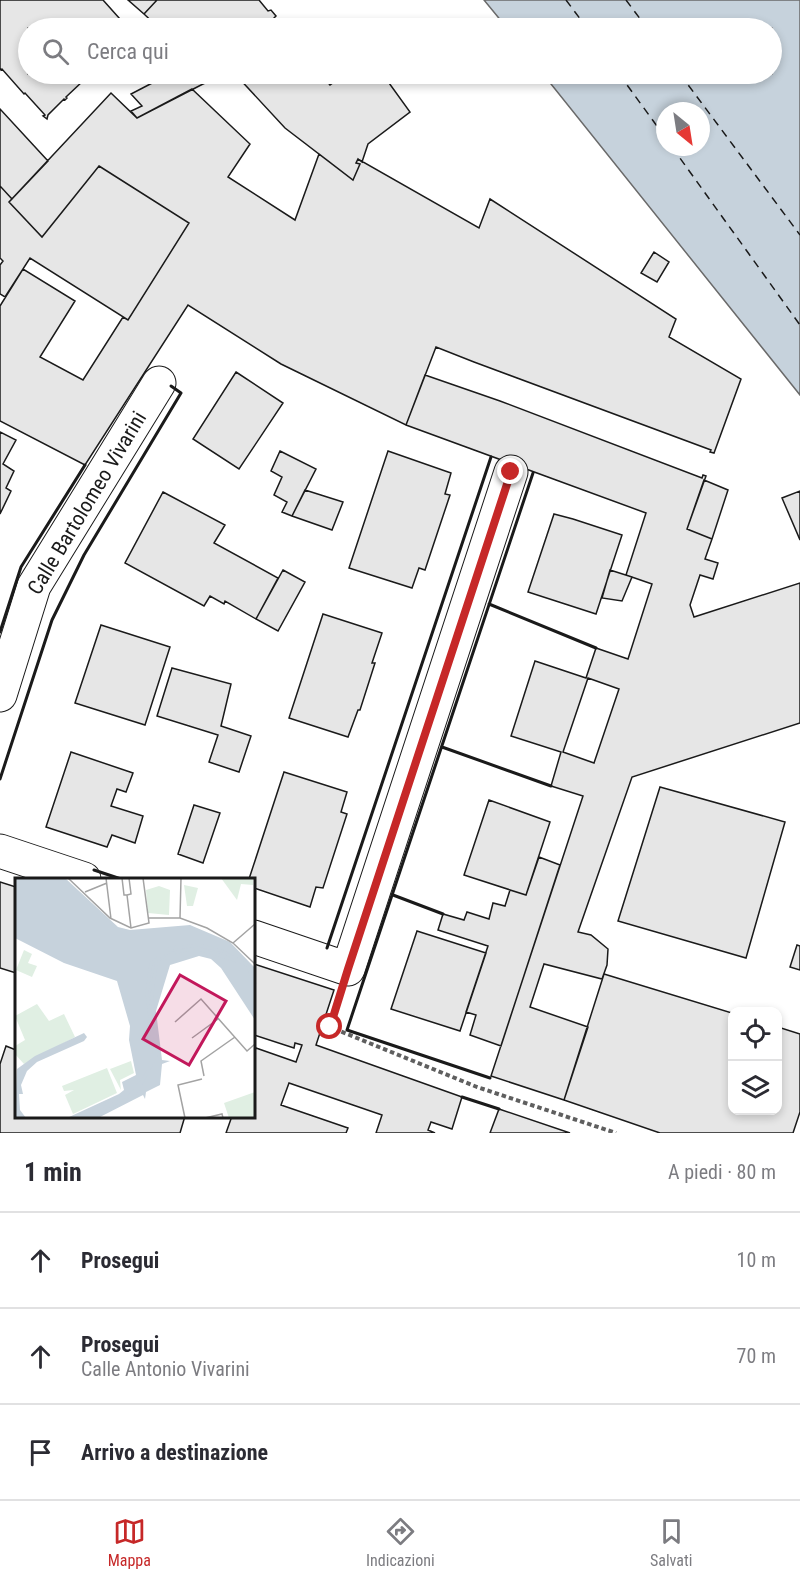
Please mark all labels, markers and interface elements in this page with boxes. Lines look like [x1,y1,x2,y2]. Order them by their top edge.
search box [18,18,782,84]
icon: search [39,35,72,68]
text: Cerca qui [87,39,169,64]
north arrow [656,102,710,156]
street label: Calle Bartolomeo Vivarini [23,407,151,599]
route end [497,458,523,484]
inset map [15,878,255,1118]
map controls [728,1007,782,1115]
button: locate [728,1007,782,1061]
route start [316,1013,342,1039]
button: layers [728,1061,782,1115]
text: 1 min [24,1157,82,1187]
text: A piedi · 80 m [668,1160,776,1184]
icon: ahead [24,1244,57,1277]
text: Prosegui [81,1248,159,1273]
text: 10 m [737,1248,776,1272]
text: Prosegui [81,1332,159,1357]
icon: ahead [24,1340,57,1373]
text: 70 m [737,1344,776,1368]
text: Calle Antonio Vivarini [81,1357,250,1381]
icon: arrive [24,1436,57,1469]
text: Arrivo a destinazione [81,1440,268,1465]
tab: Mappa [108,1515,151,1570]
tab: Indicazioni [366,1515,435,1570]
tab: Salvati [650,1515,692,1570]

